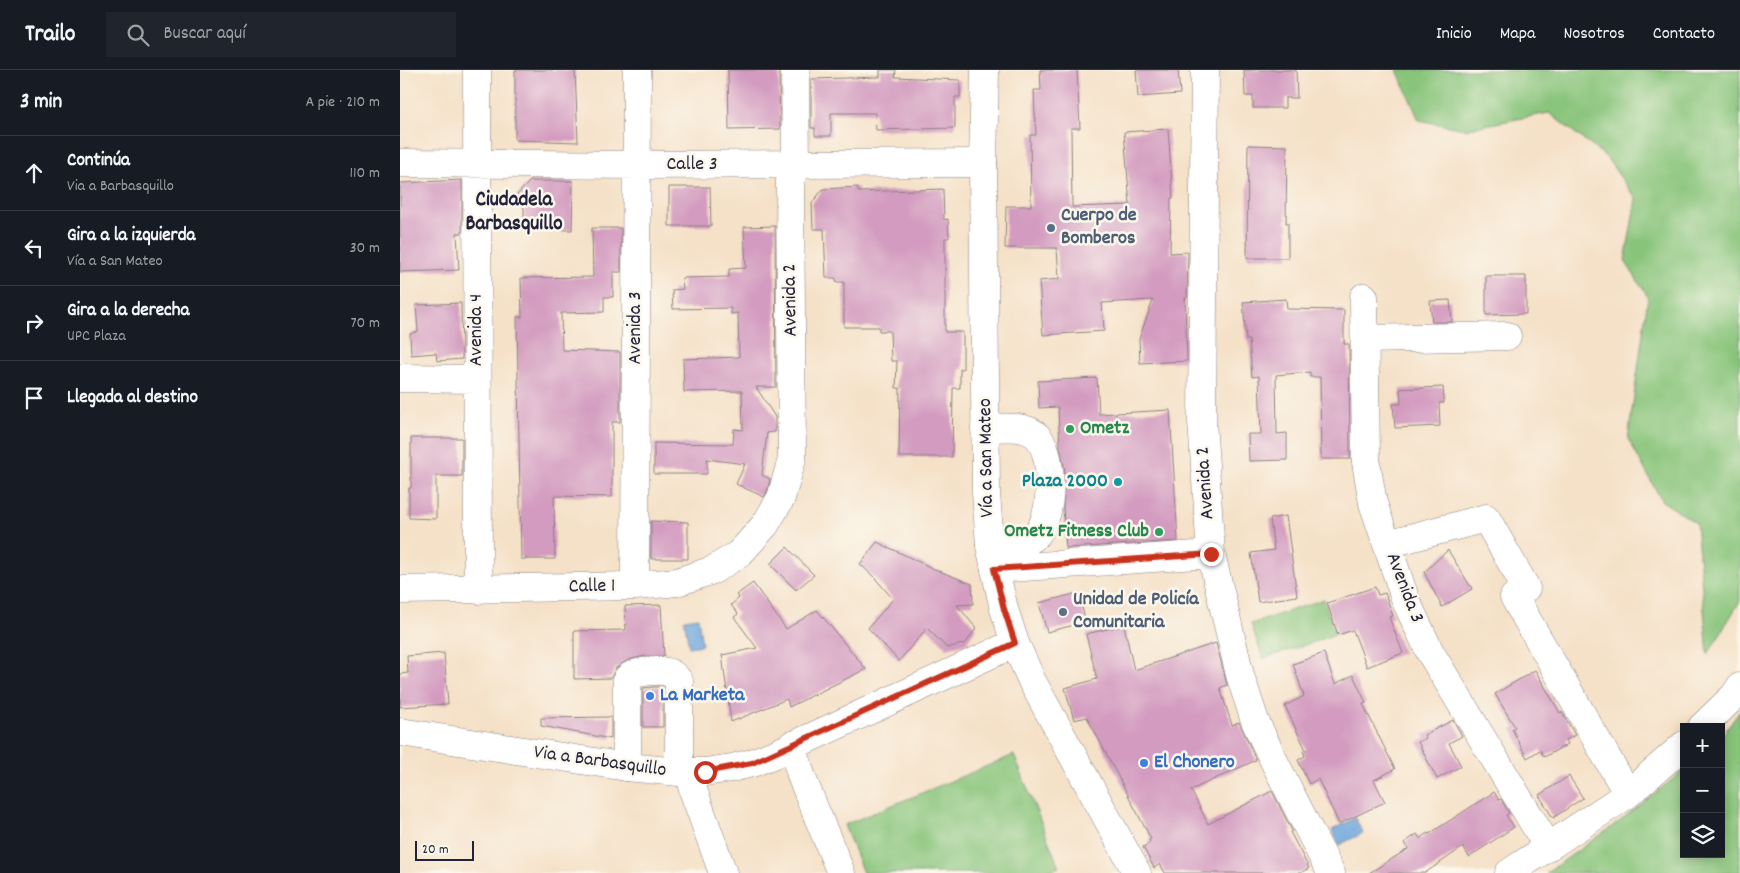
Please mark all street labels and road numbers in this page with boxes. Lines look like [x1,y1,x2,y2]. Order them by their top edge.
street label: Calle 3 [666,151,718,179]
street label: Avenida 2 [776,263,806,337]
street label: Avenida 3 [622,291,650,365]
street label: Avenida 4 [463,294,491,366]
street label: Vía a San Mateo [972,398,1002,518]
street label: Avenida 2 [1189,446,1223,520]
street label: Avenida 3 [1378,549,1430,627]
street label: Calle 1 [568,573,616,601]
street label: Via a Barbasquillo [532,739,668,785]

